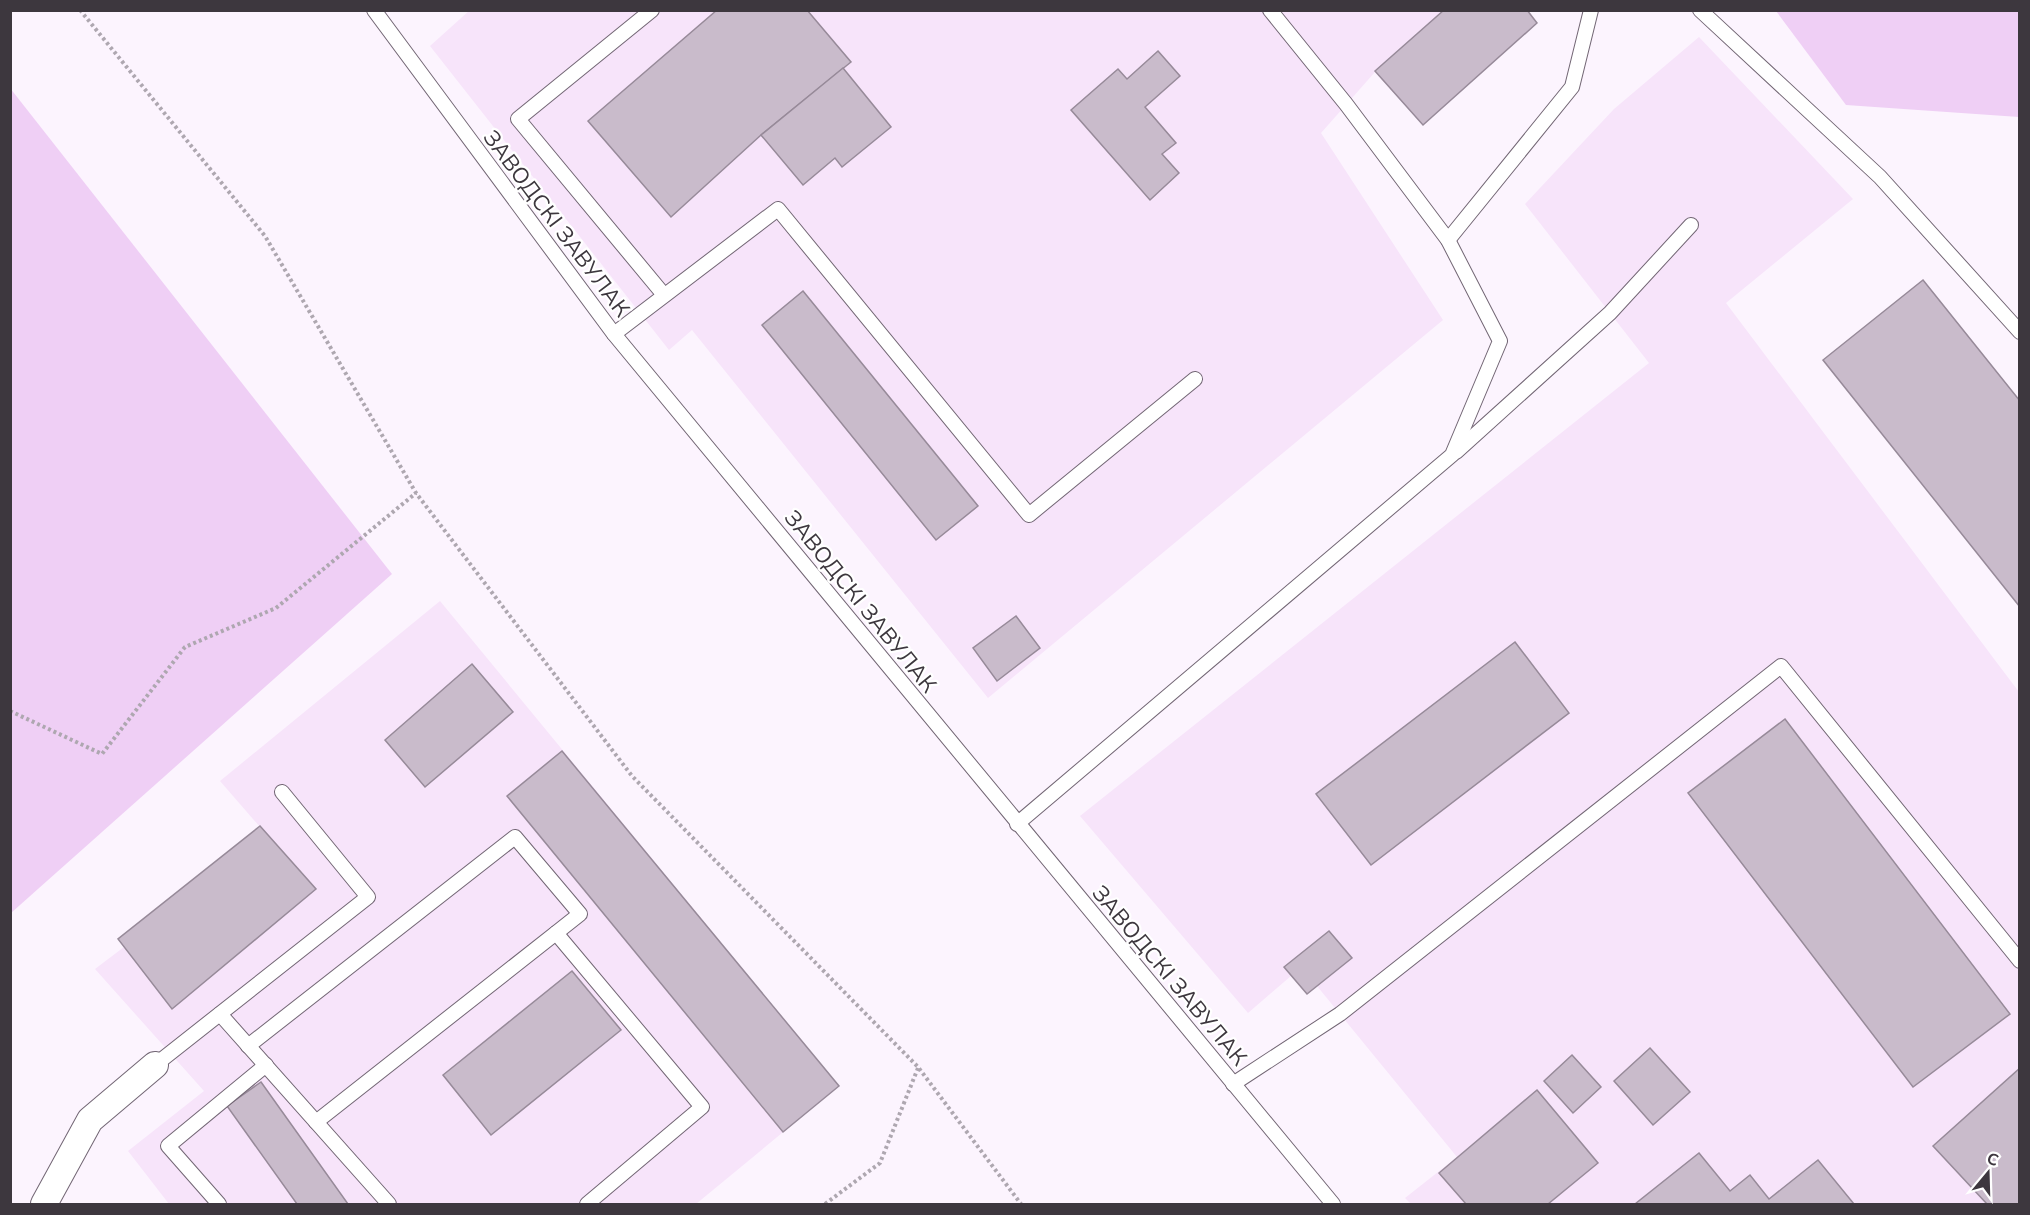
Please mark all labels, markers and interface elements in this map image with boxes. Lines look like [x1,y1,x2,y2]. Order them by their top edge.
street label: ЗАВОДСКІ ЗАВУЛАК [478,124,637,323]
street label: ЗАВОДСКІ ЗАВУЛАК [779,504,944,698]
street label: ЗАВОДСКІ ЗАВУЛАК [1086,879,1254,1071]
north arrow [1958,1143,2018,1203]
text: С [1984,1148,2001,1170]

